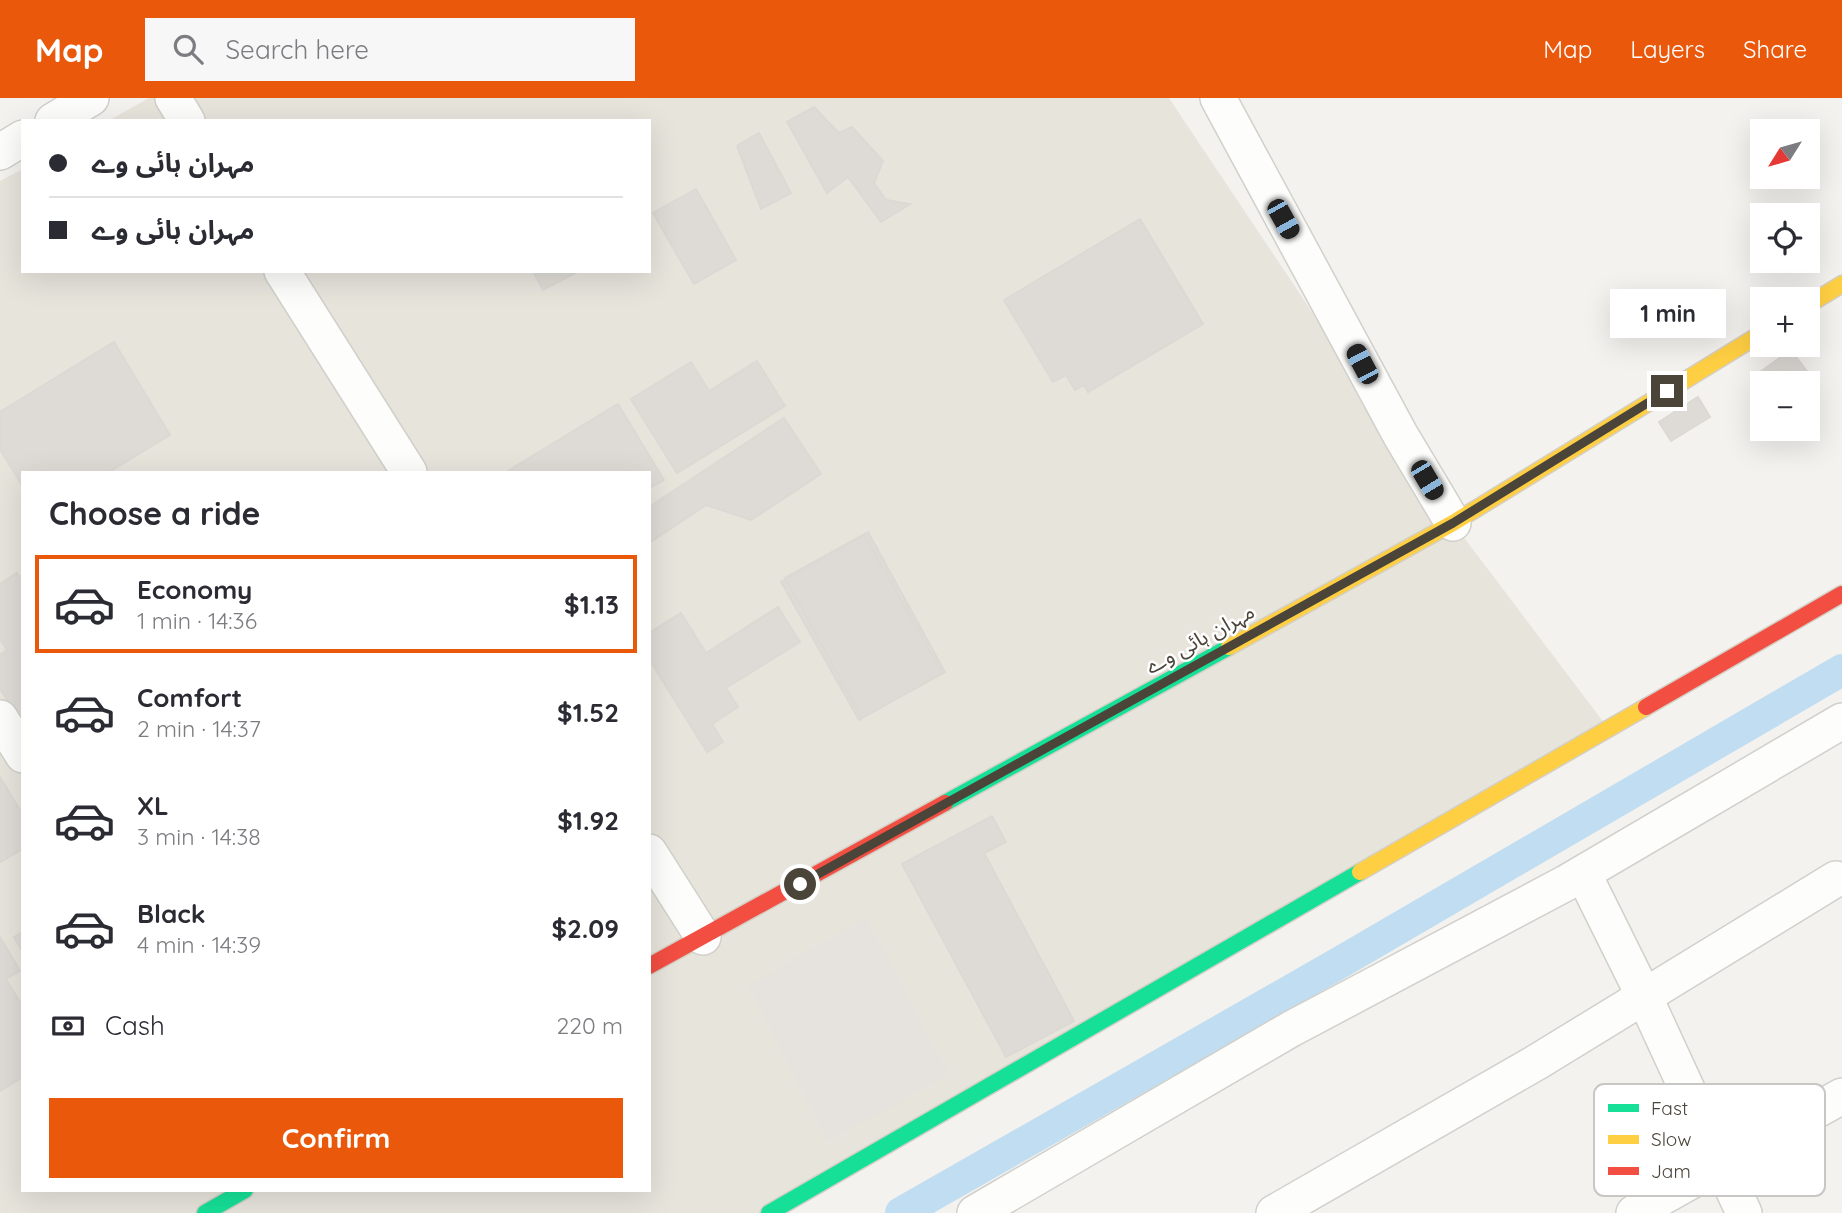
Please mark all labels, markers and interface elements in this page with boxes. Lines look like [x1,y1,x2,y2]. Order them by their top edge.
search box [145,18,635,81]
text: Map [35,29,103,70]
icon: search [169,30,207,68]
text: Search here [225,33,369,66]
text: Map [1543,34,1592,64]
text: Layers [1630,34,1705,64]
text: Share [1743,34,1807,64]
north arrow [1750,119,1820,189]
map controls [1750,119,1820,441]
text: مہران ہائی وے [91,146,255,179]
car [1264,196,1303,242]
button: locate [1750,203,1820,273]
text: مہران ہائی وے [91,213,255,246]
button: + [1750,287,1820,357]
callout: 1 min [1609,289,1725,338]
text: 1 min [1640,299,1696,328]
car [1343,341,1382,387]
button: − [1750,371,1820,441]
route end [1651,375,1683,407]
car [1408,457,1447,503]
text: Choose a ride [49,493,261,533]
icon: car [53,573,116,636]
text: Economy [137,573,252,606]
text: $1.13 [564,588,619,621]
street label: مہران ہائی وے [1140,597,1259,680]
text: 1 min · 14:36 [137,606,257,635]
icon: car [53,681,116,744]
text: Comfort [137,681,242,714]
text: $1.52 [557,696,619,729]
text: 2 min · 14:37 [137,714,261,743]
icon: car [53,789,116,852]
text: XL [137,789,169,822]
text: $1.92 [557,804,619,837]
text: 3 min · 14:38 [137,822,261,851]
route start [784,868,816,900]
icon: car [53,897,116,960]
text: Black [137,897,206,930]
text: $2.09 [551,912,619,945]
text: 4 min · 14:39 [137,930,261,959]
icon: cash [49,1007,87,1045]
text: Cash [105,1009,165,1042]
text: 220 m [557,1011,623,1040]
legend [1594,1084,1825,1196]
text: Fast [1651,1096,1688,1120]
button: Confirm [49,1098,623,1178]
text: Slow [1651,1127,1692,1151]
text: Jam [1651,1159,1691,1183]

